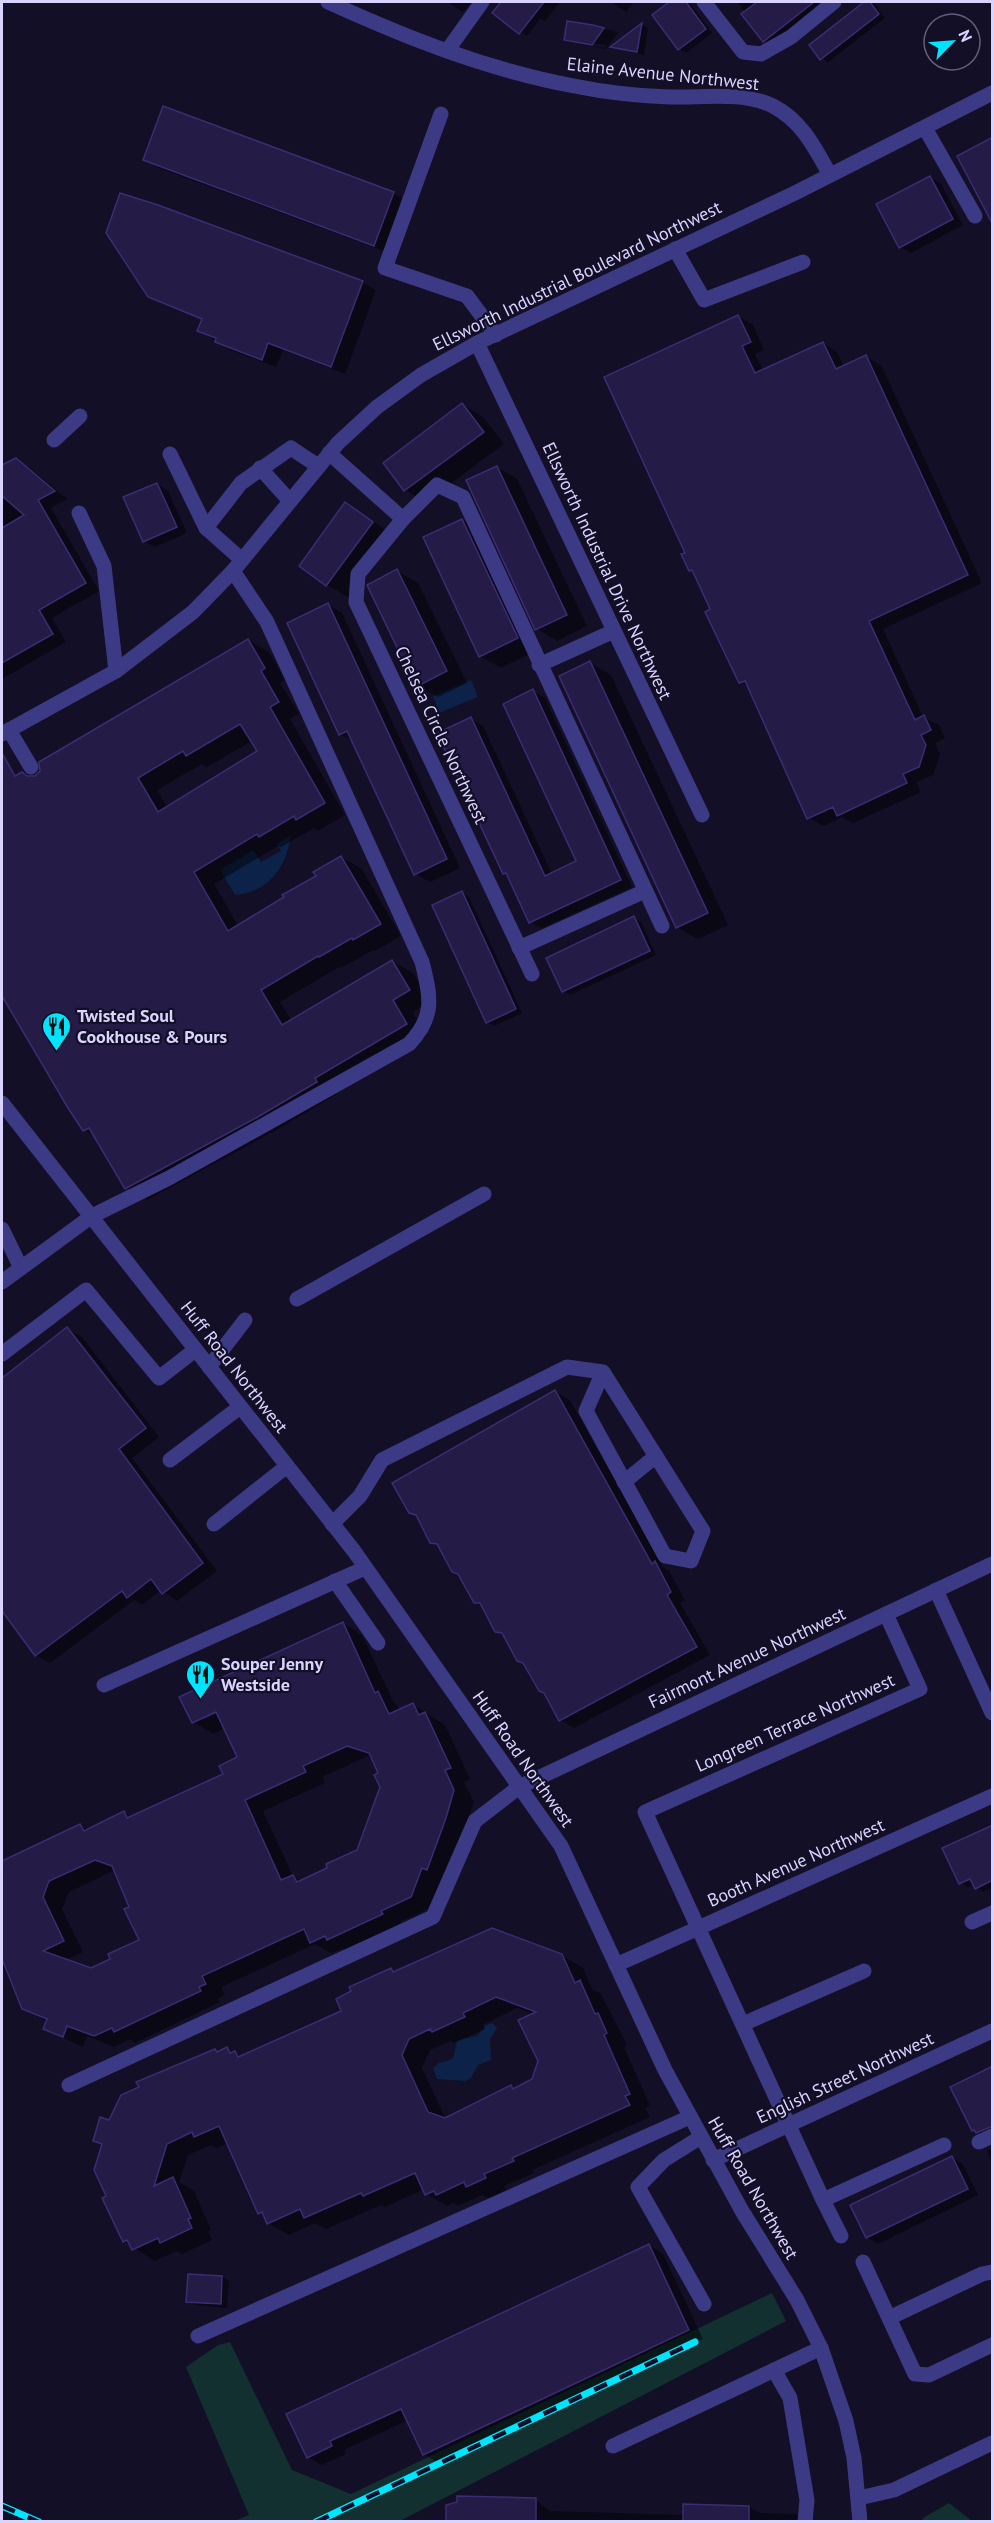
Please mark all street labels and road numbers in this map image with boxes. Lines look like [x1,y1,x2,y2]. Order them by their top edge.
street label: Elaine Avenue Northwest [566,52,760,95]
street label: Ellsworth Industrial Boulevard Northwest [429,195,725,356]
street label: Ellsworth Industrial Drive Northwest [538,438,677,703]
street label: Chelsea Circle Northwest [390,642,493,827]
street label: Huff Road Northwest [176,1296,293,1437]
street label: Fairmont Avenue Northwest [645,1602,849,1713]
street label: Longreen Terrace Northwest [692,1668,898,1777]
street label: Huff Road Northwest [468,1686,579,1831]
street label: Booth Avenue Northwest [704,1813,888,1912]
street label: English Street Northwest [753,2026,937,2129]
street label: Huff Road Northwest [703,2112,804,2263]

